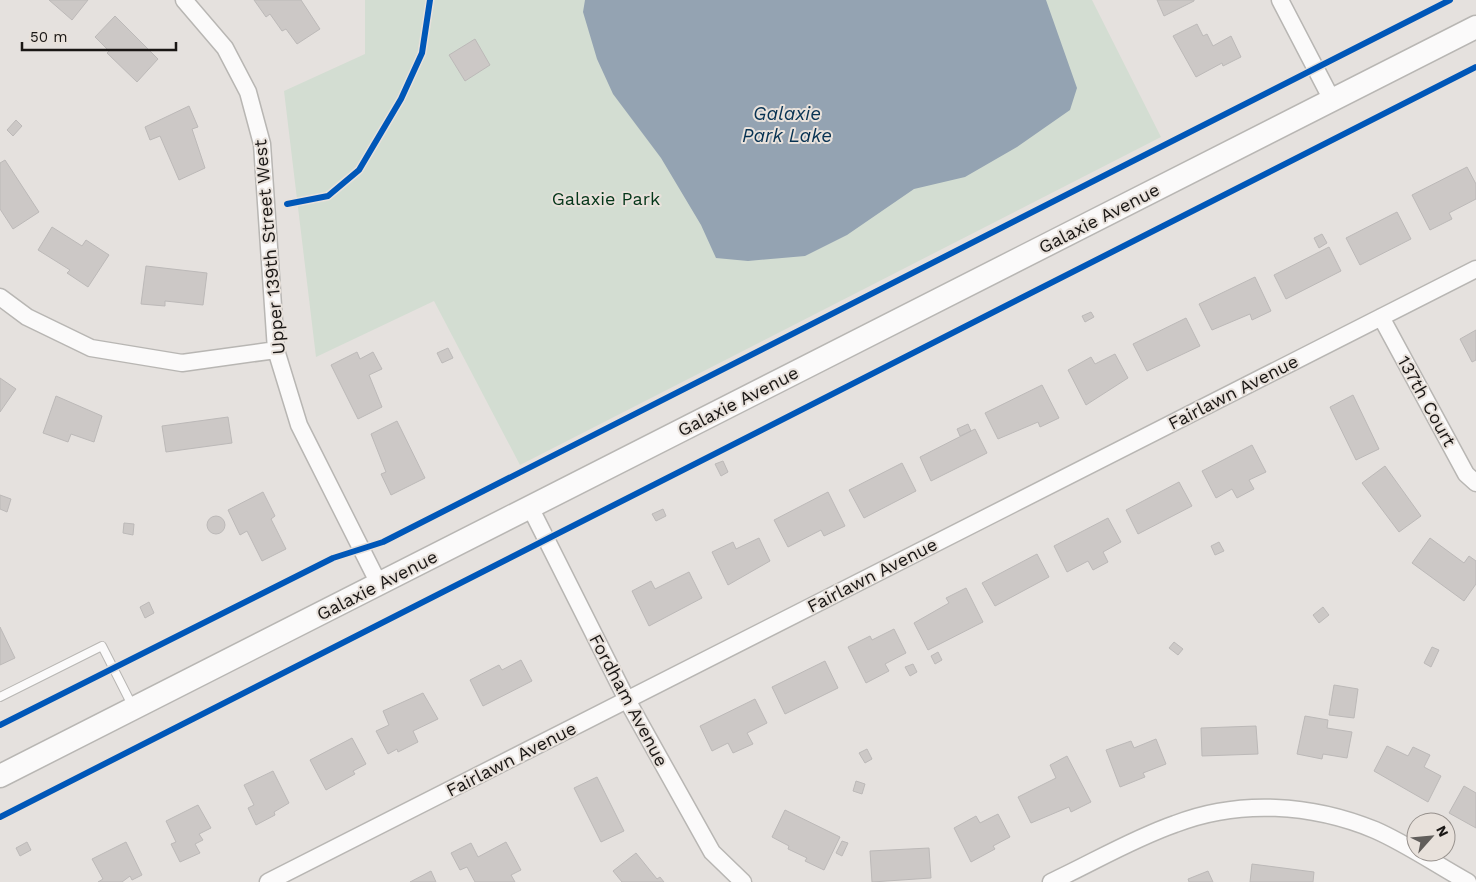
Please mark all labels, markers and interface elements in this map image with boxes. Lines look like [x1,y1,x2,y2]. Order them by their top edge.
scale bar [22,20,176,52]
text: 50 m [30,28,67,46]
water label: Galaxie Park Lake [742,102,832,147]
street label: Upper 139th Street West [249,138,289,355]
street label: Galaxie Avenue [1035,179,1163,257]
park label: Galaxie Park [552,188,660,209]
street label: Fairlawn Avenue [1164,350,1302,434]
street label: 137th Court [1393,352,1461,450]
street label: Galaxie Avenue [674,362,802,440]
street label: Fairlawn Avenue [803,533,941,617]
street label: Galaxie Avenue [313,546,441,624]
street label: Fordham Avenue [585,630,673,770]
street label: Fairlawn Avenue [442,717,580,801]
north arrow [1406,812,1456,862]
text: N [1433,823,1452,839]

